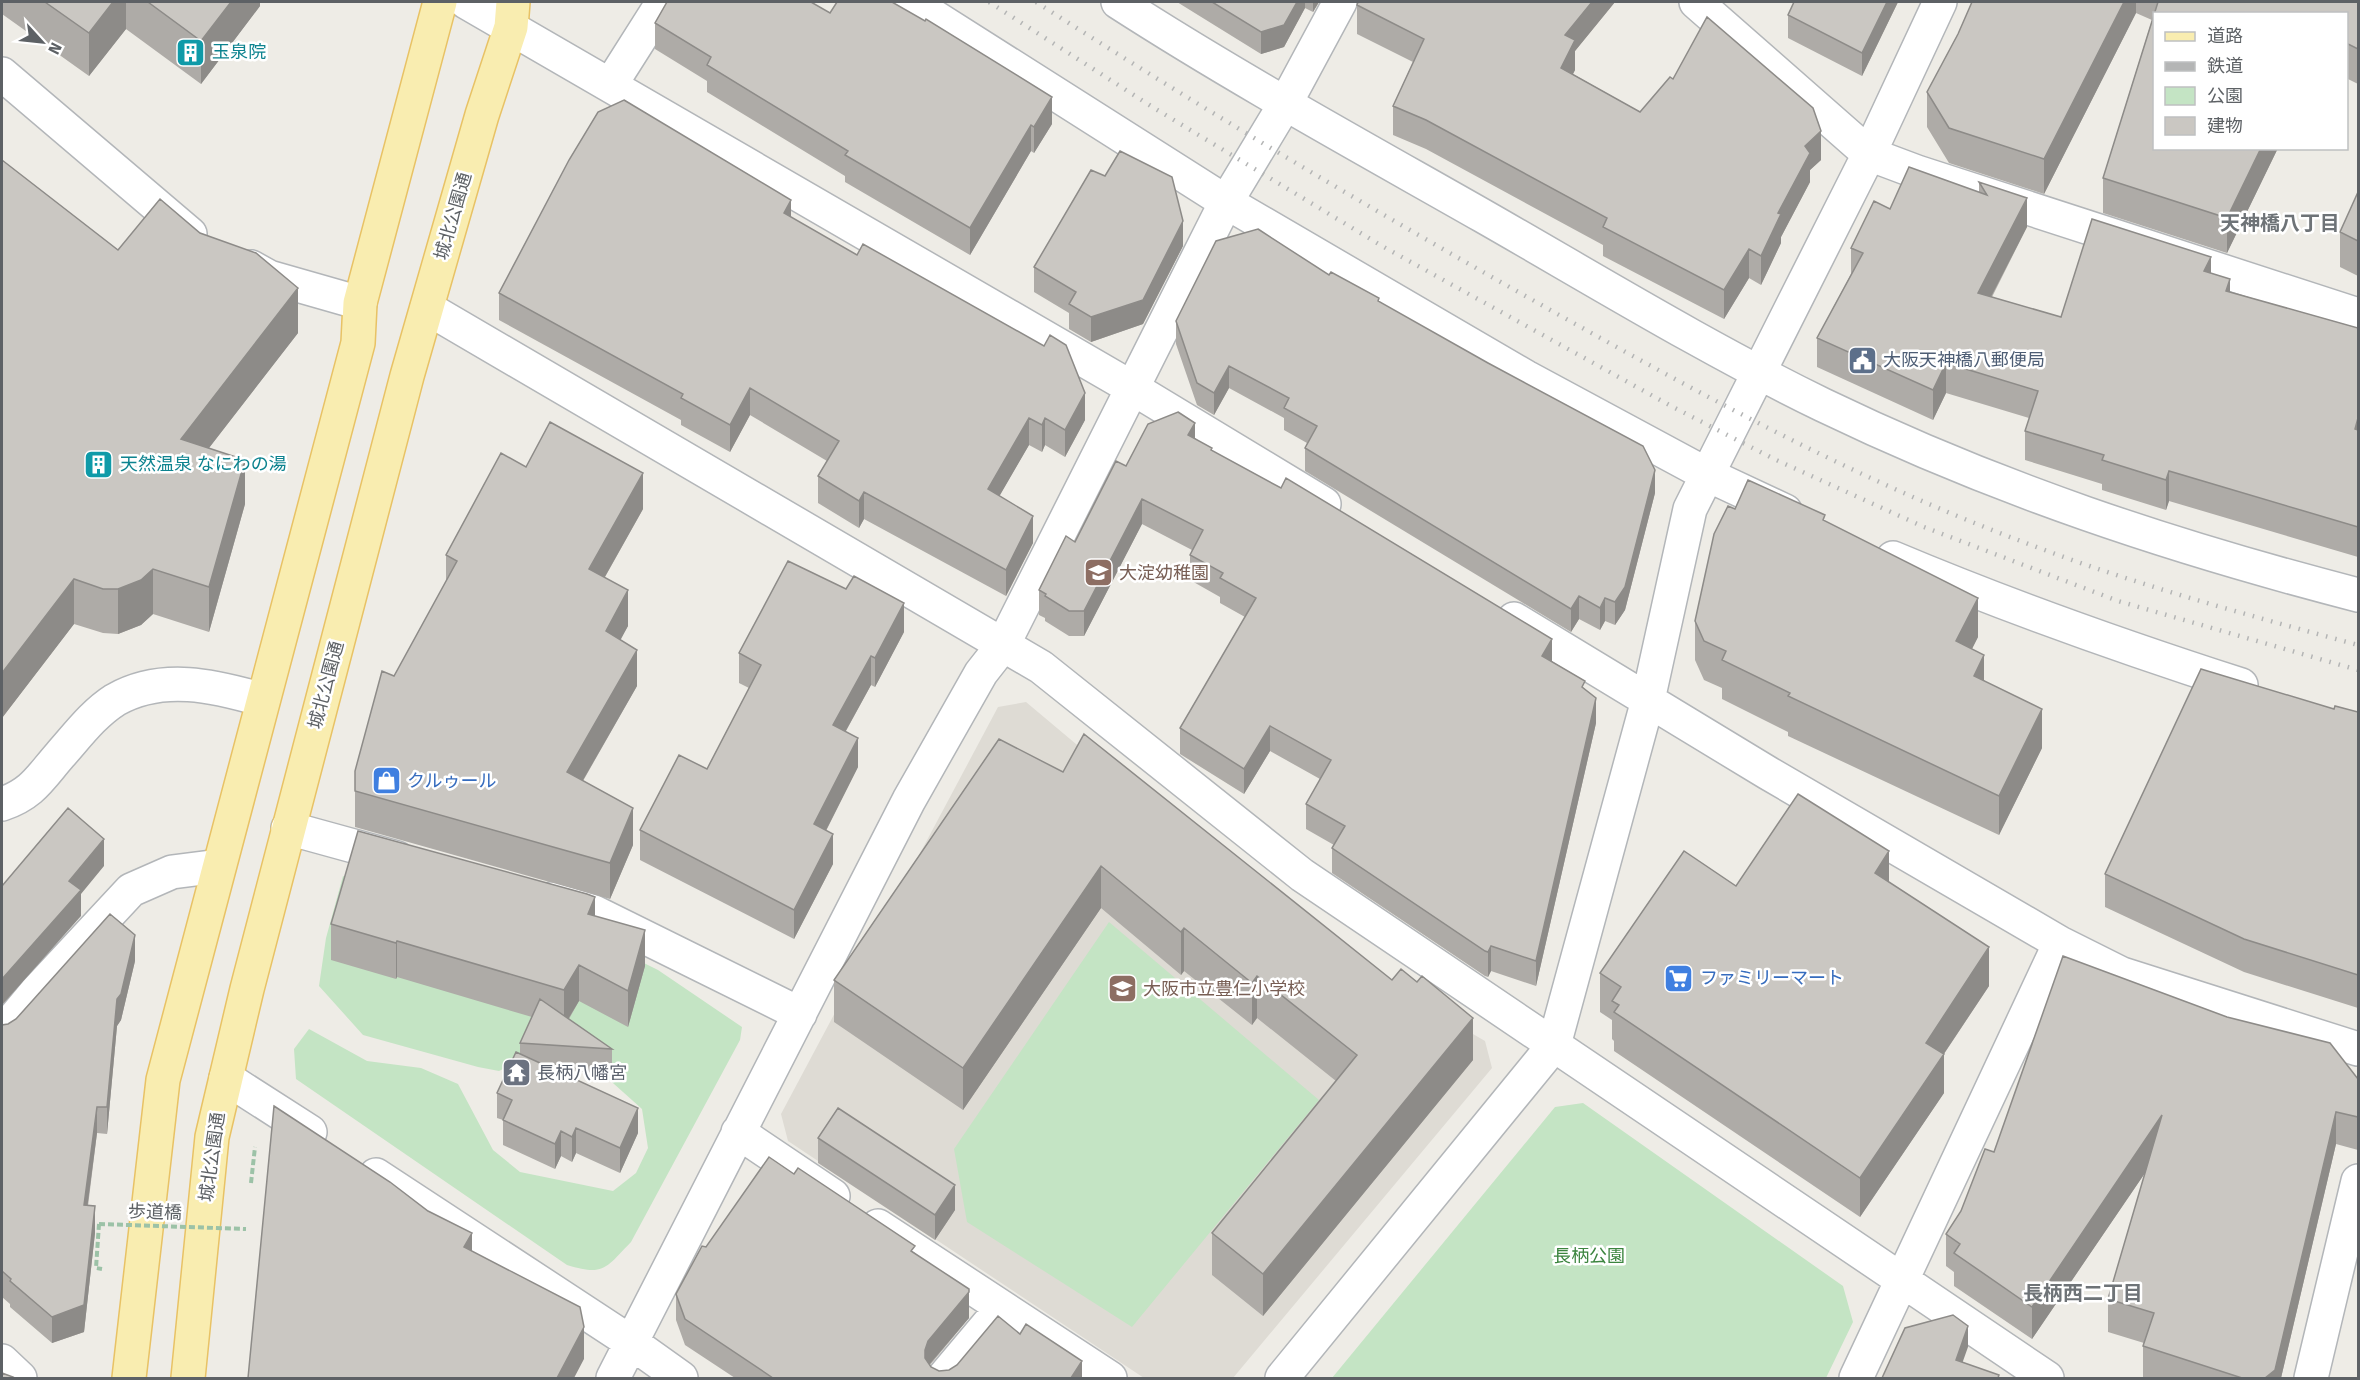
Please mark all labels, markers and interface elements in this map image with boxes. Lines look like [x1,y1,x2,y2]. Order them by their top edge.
north arrow [12,12,72,72]
legend [2153,12,2348,150]
text: 道路 [2207,25,2243,47]
building icon: 玉泉院 [175,36,207,68]
text: N [44,40,66,58]
place label: 玉泉院 [212,41,266,63]
text: 鉄道 [2207,55,2243,77]
text: 公園 [2207,85,2243,107]
text: 建物 [2207,115,2243,137]
street label: 城北公園通 [430,170,476,262]
district label: 天神橋八丁目 [2220,211,2340,235]
public building icon: 大阪天神橋八郵便局 [1846,344,1878,376]
place label: 大阪天神橋八郵便局 [1883,349,2045,371]
building icon: 天然温泉 なにわの湯 [83,448,115,480]
place label: 天然温泉 なにわの湯 [120,453,287,475]
school or university icon: 大淀幼稚園 [1082,557,1114,589]
place label: 大淀幼稚園 [1119,562,1209,584]
street label: 城北公園通 [304,639,348,731]
shop icon: クルゥール [370,765,402,797]
place label: クルゥール [407,770,496,792]
supermarket icon: ファミリーマート [1663,962,1695,994]
place label: ファミリーマート [1700,967,1844,989]
school or university icon: 大阪市立豊仁小学校 [1106,973,1138,1005]
place label: 大阪市立豊仁小学校 [1143,978,1305,1000]
temple icon: 長柄八幡宮 [500,1057,532,1089]
place label: 長柄八幡宮 [537,1062,627,1084]
street label: 城北公園通 [195,1111,229,1203]
street label: 歩道橋 [128,1200,182,1224]
park label: 長柄公園 [1553,1245,1625,1267]
district label: 長柄西二丁目 [2023,1281,2143,1305]

